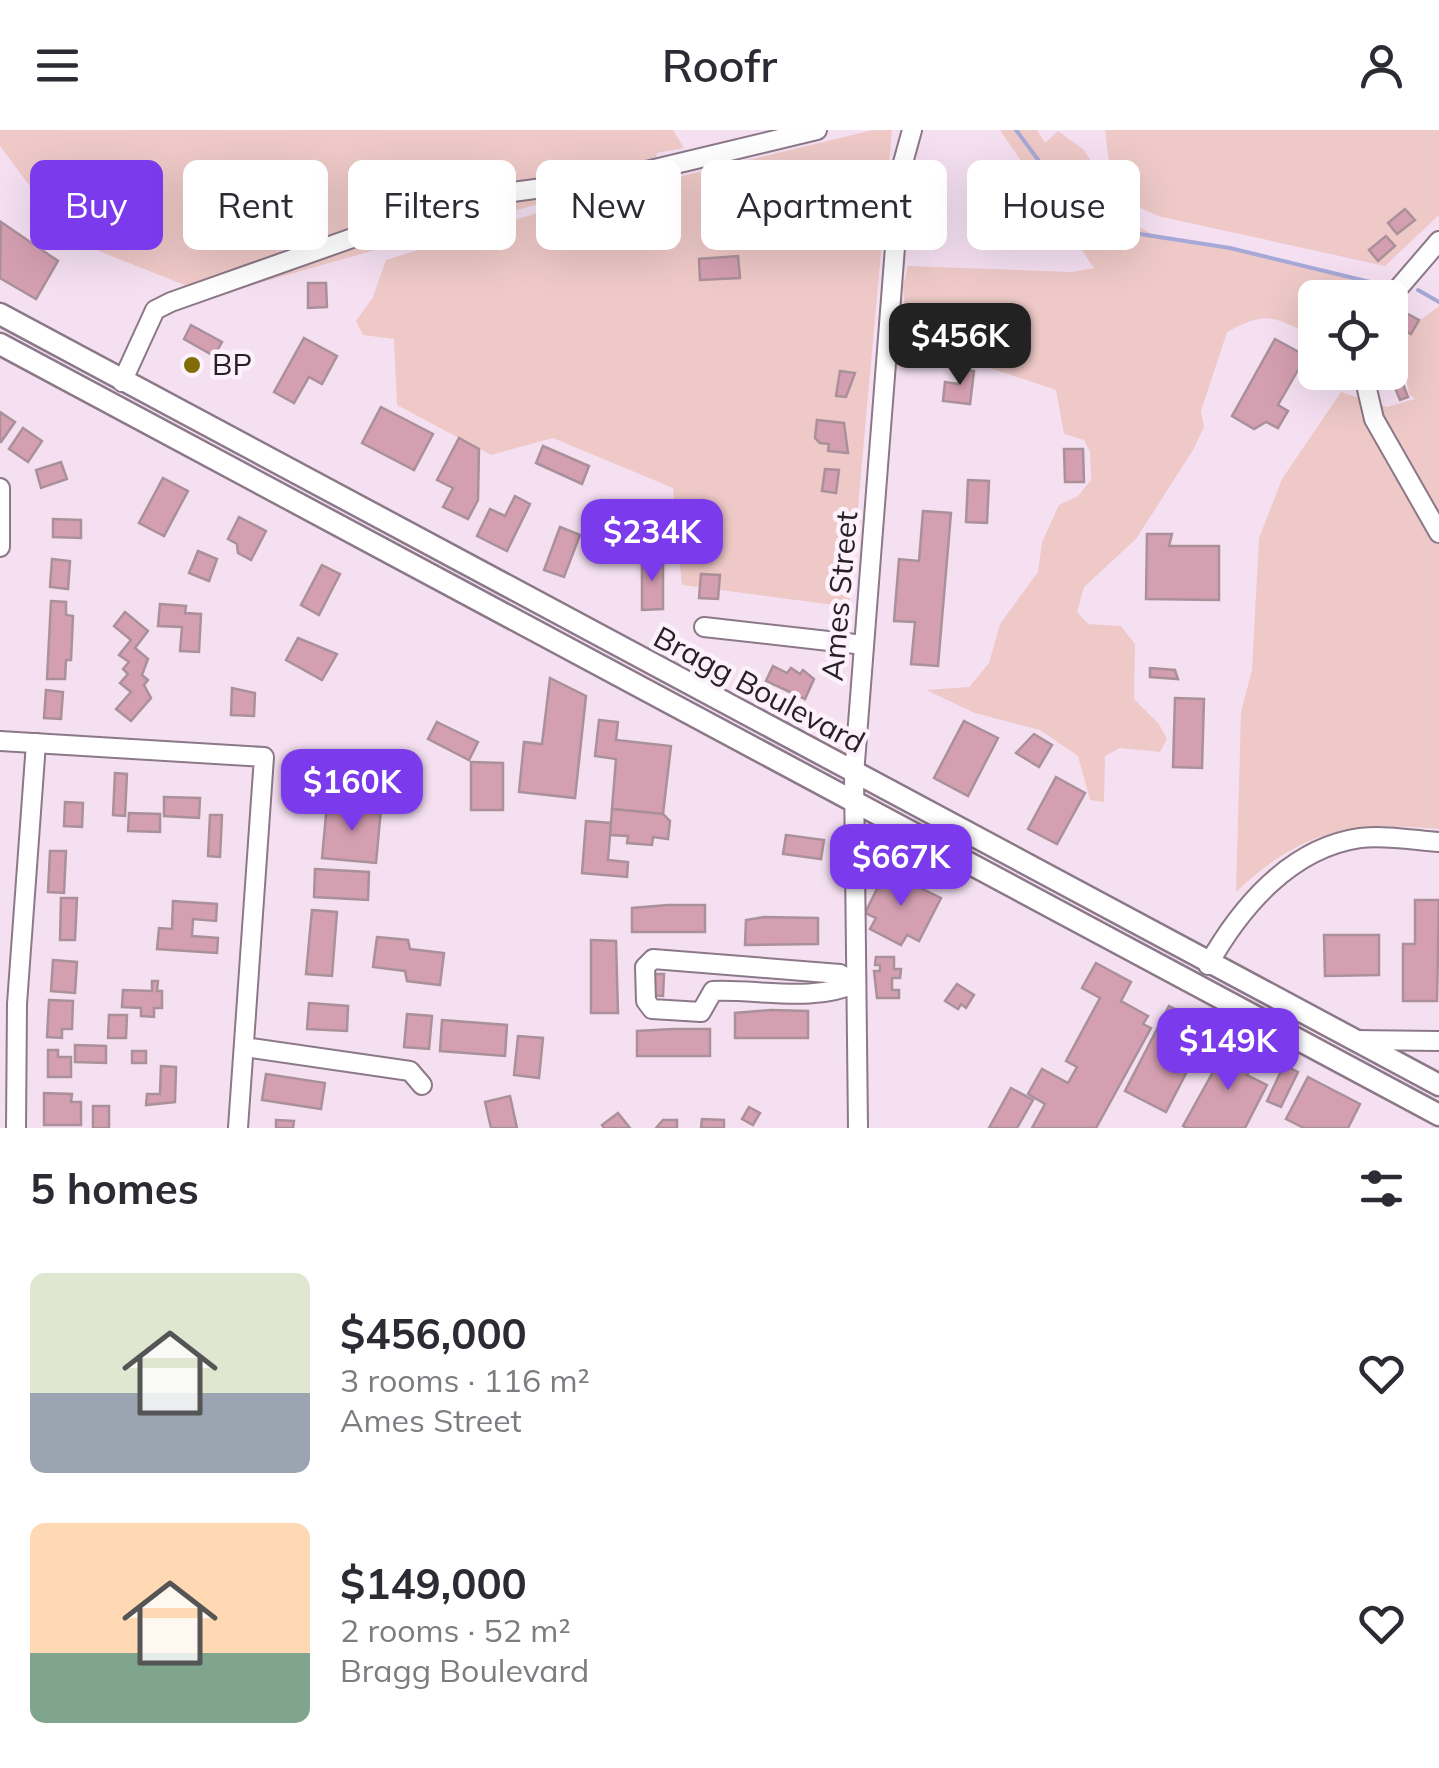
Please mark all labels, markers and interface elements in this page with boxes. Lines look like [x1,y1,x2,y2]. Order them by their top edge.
text: Roofr [662,37,777,93]
icon: menu [30,38,85,93]
icon: person [1354,38,1409,93]
chip: Buy [30,160,163,250]
chip: Rent [183,160,328,250]
chip: Filters [348,160,516,250]
chip: New [536,160,681,250]
chip: Apartment [701,160,947,250]
chip: House [967,160,1140,250]
map controls [1298,280,1408,390]
button: locate [1298,280,1408,390]
pin: $456K [890,303,1030,388]
text: $456K [911,315,1009,355]
place label: BP [212,345,252,383]
marker: BP [181,354,203,376]
pin: $234K [582,499,722,584]
street label: Ames Street [813,509,865,682]
text: $234K [603,511,701,551]
street label: Bragg Boulevard [647,618,872,761]
pin: $160K [282,749,422,834]
text: $160K [303,761,401,801]
pin: $667K [831,824,971,909]
text: $667K [852,836,950,876]
pin: $149K [1158,1008,1298,1093]
text: $149K [1179,1020,1277,1060]
icon: filters [1354,1161,1409,1216]
text: 5 homes [30,1162,199,1215]
text: $456,000 [340,1307,527,1360]
icon: home [110,1313,230,1433]
icon: heart [1354,1346,1409,1401]
text: 3 rooms · 116 m² [340,1360,590,1400]
text: Ames Street [340,1400,522,1440]
text: $149,000 [340,1557,527,1610]
icon: home [110,1563,230,1683]
icon: heart [1354,1596,1409,1651]
text: 2 rooms · 52 m² [340,1610,571,1650]
text: Bragg Boulevard [340,1650,589,1690]

